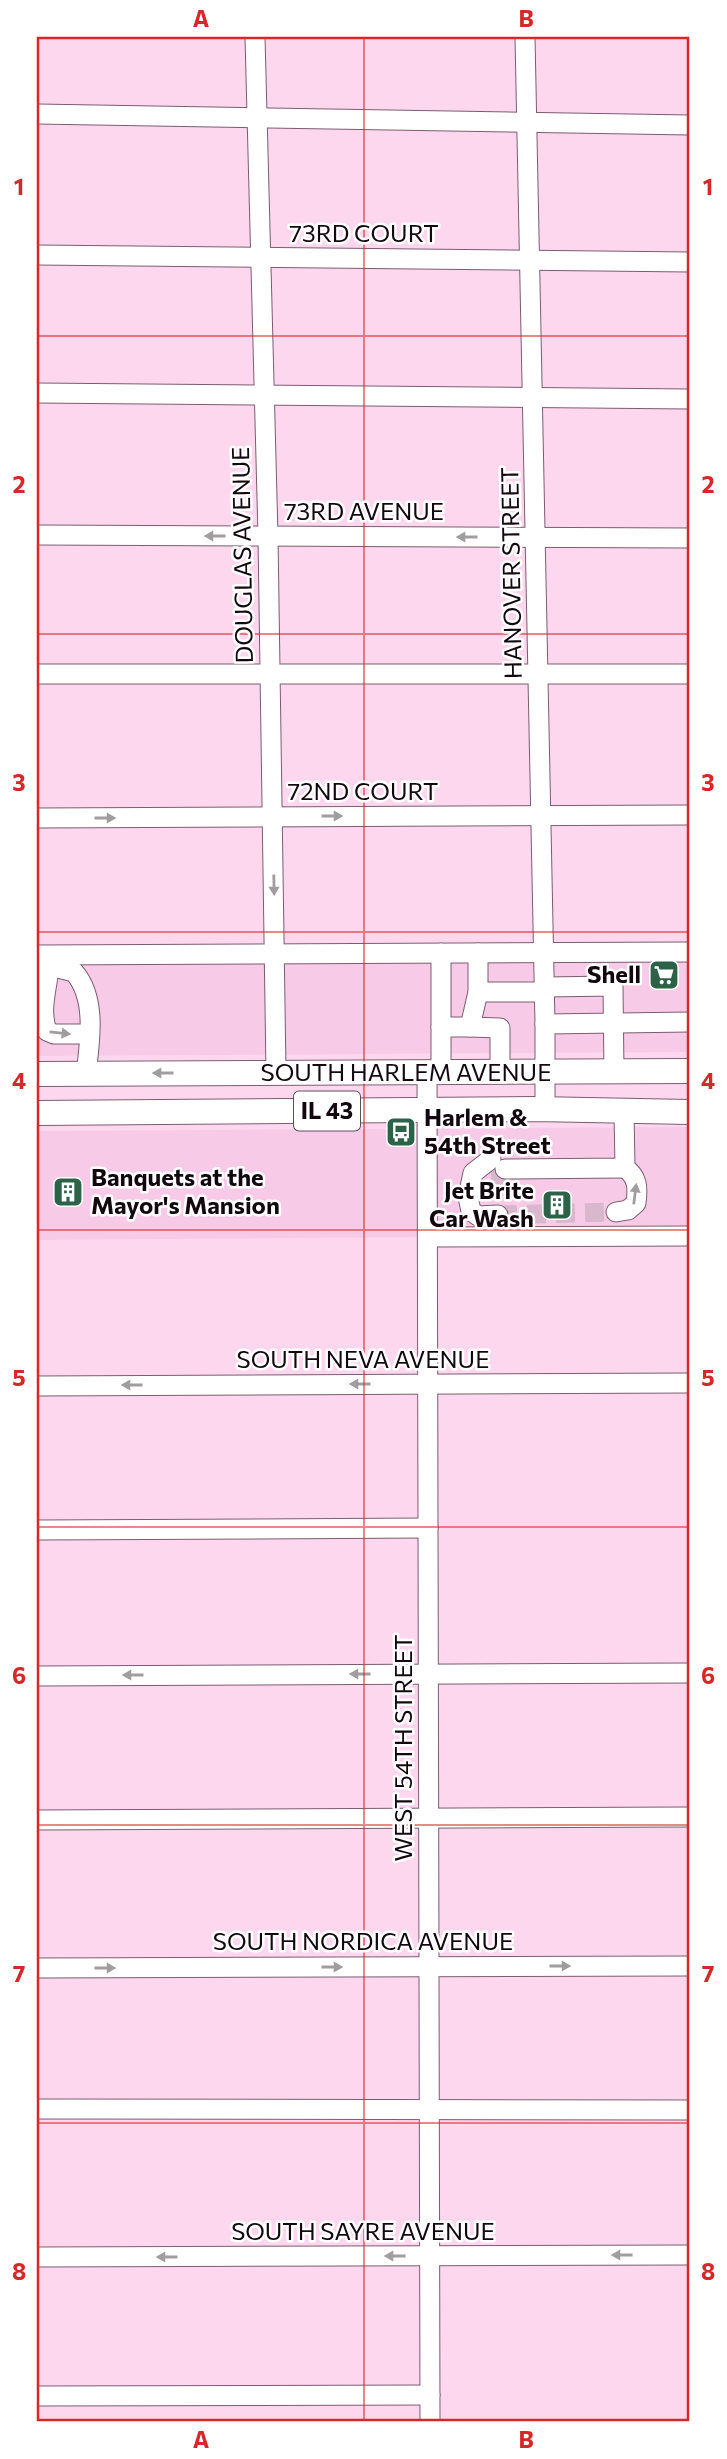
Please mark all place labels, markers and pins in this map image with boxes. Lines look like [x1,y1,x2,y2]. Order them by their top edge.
supermarket icon: Shell [647,958,681,992]
place label: Shell [587,959,641,988]
place label: Harlem & 54th Street [424,1102,551,1159]
bus stop icon: Harlem & 54th Street [384,1115,418,1149]
place label: Banquets at the Mayor's Mansion [91,1162,280,1219]
building icon: Banquets at the Mayor's Mansion [51,1175,85,1209]
place label: Jet Brite Car Wash [429,1175,534,1232]
building icon: Jet Brite Car Wash [540,1188,574,1222]

